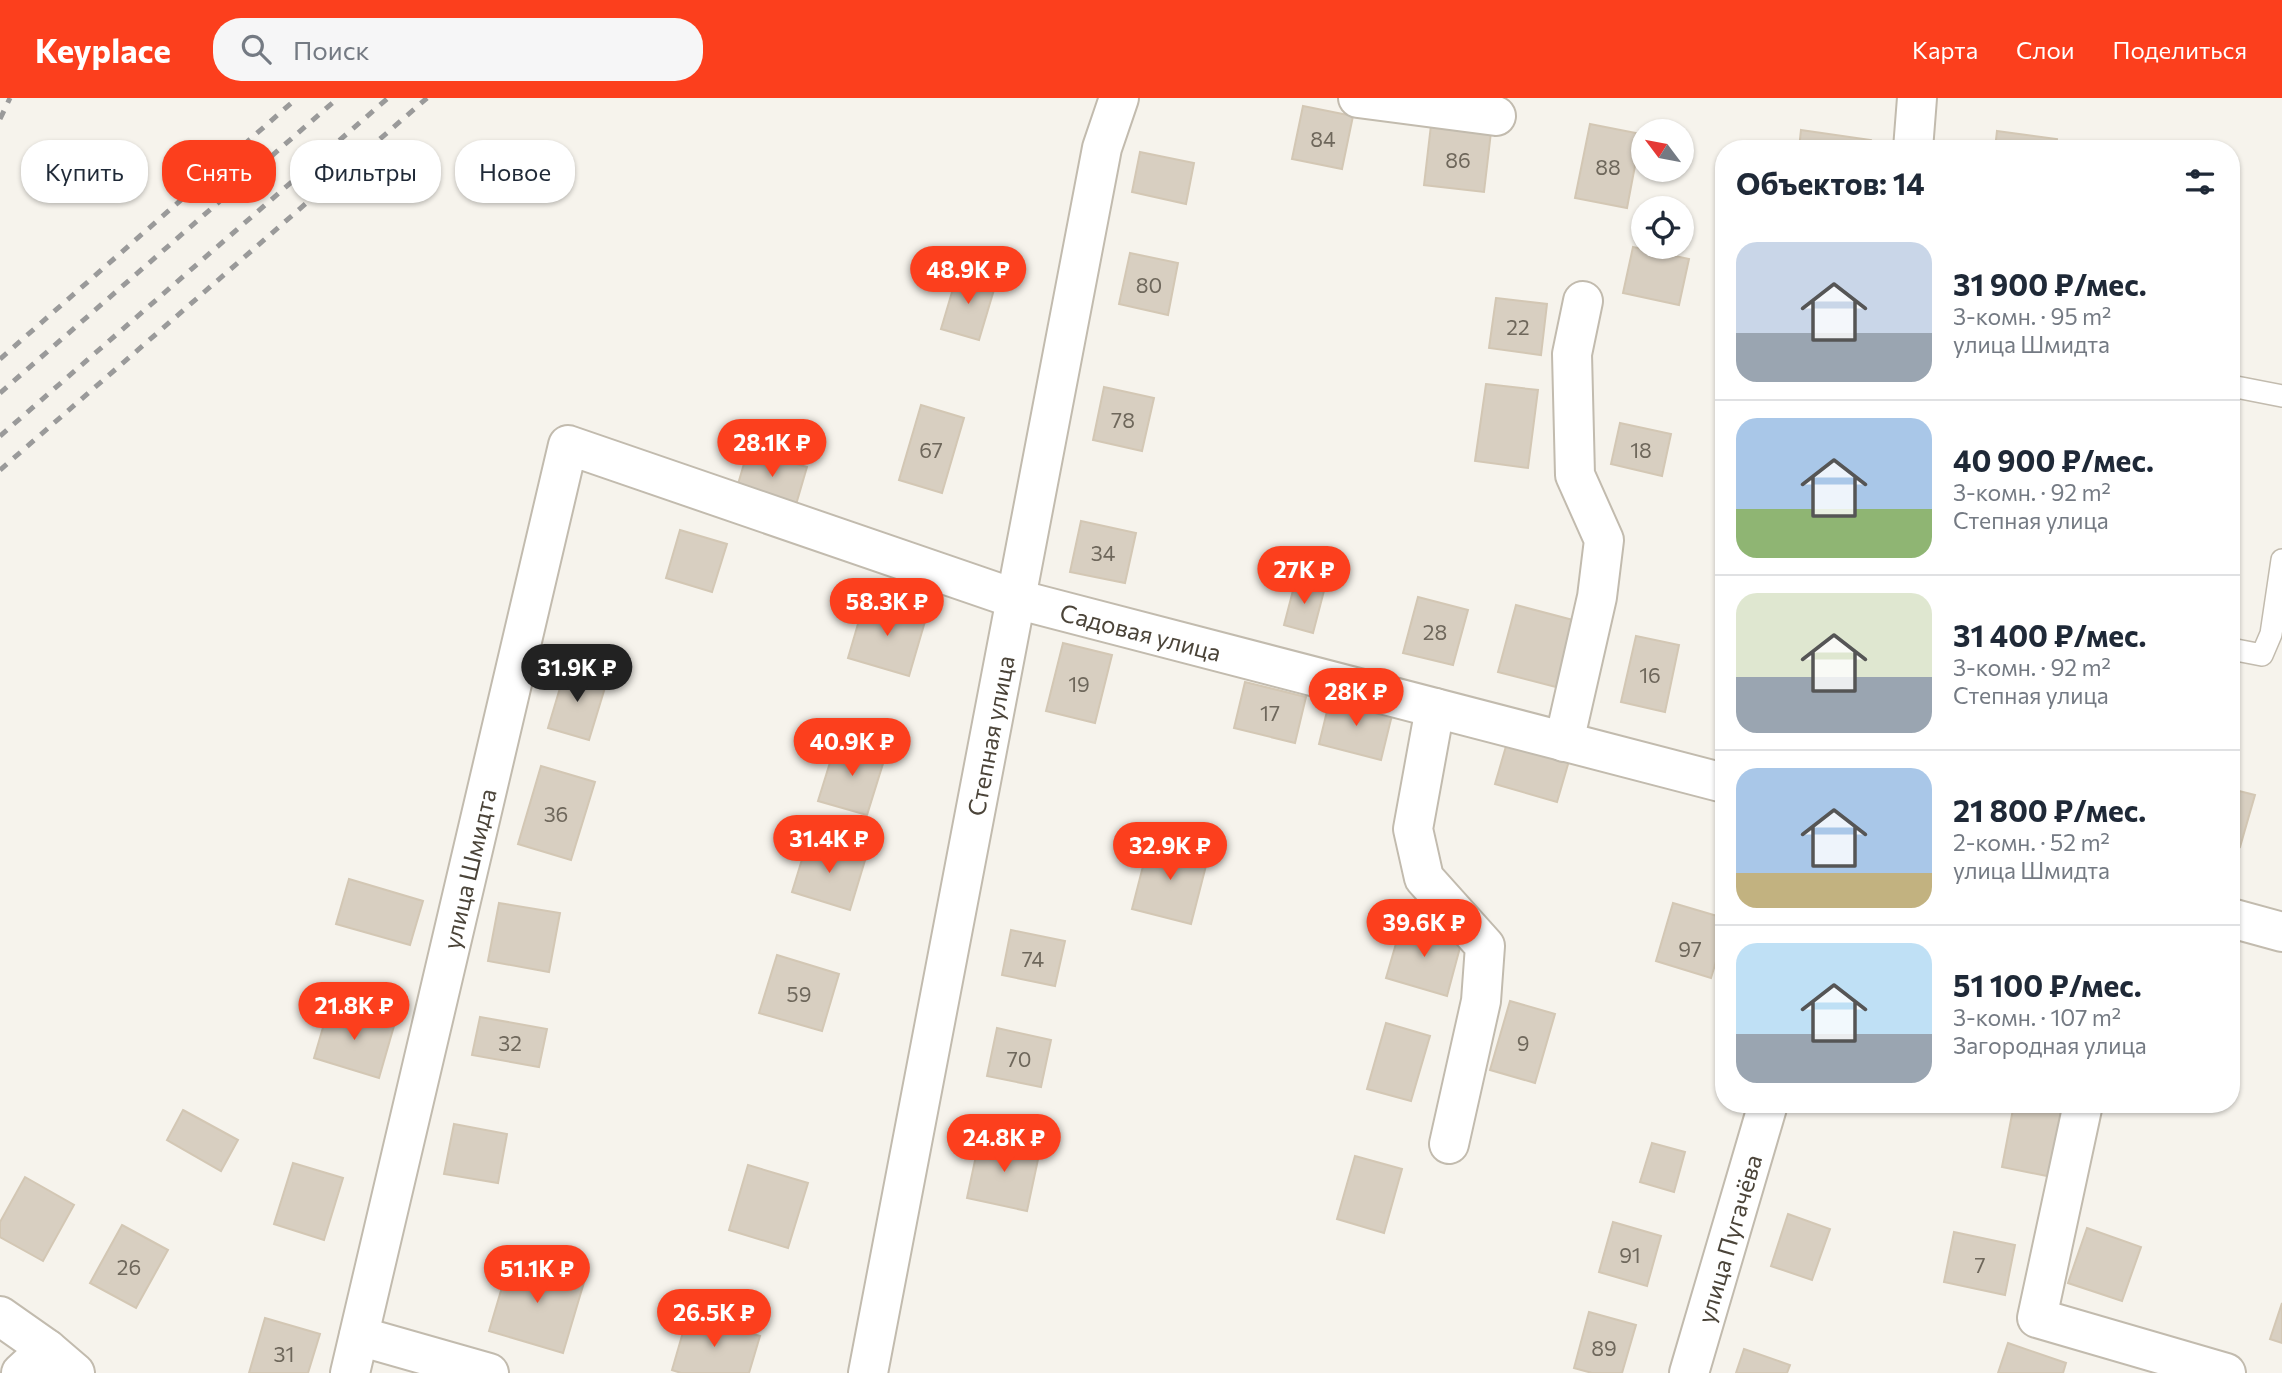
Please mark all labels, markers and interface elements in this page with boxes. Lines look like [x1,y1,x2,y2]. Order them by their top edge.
search box [213,18,703,81]
text: Keyplace [35,29,171,70]
icon: search [237,30,275,68]
text: Поиск [293,34,370,65]
text: Карта [1912,35,1978,64]
text: Слои [2016,35,2074,64]
text: Поделиться [2112,35,2247,64]
north arrow [1631,119,1694,182]
map controls [1631,119,1694,259]
house number: 84 [1310,126,1336,151]
chip: Купить [21,140,148,203]
chip: Снять [162,140,276,203]
chip: Фильтры [290,140,441,203]
chip: Новое [455,140,575,203]
house number: 86 [1445,147,1471,172]
house number: 88 [1595,154,1621,179]
icon: filters [2181,163,2219,201]
text: Объектов: 14 [1736,164,1925,201]
button: locate [1631,196,1694,259]
pin: 48.9K ₽ [903,246,1033,306]
text: 48.9K ₽ [926,255,1010,283]
text: 31 900 ₽/мес. [1953,265,2147,302]
icon: home [1792,270,1876,354]
house number: 80 [1136,272,1162,297]
text: 3-комн. · 95 m² [1953,302,2111,330]
house number: 22 [1506,314,1530,339]
text: улица Шмидта [1953,330,2110,358]
house number: 78 [1111,407,1135,432]
pin: 28.1K ₽ [707,420,837,479]
text: 28.1K ₽ [733,428,811,456]
house number: 67 [919,437,943,462]
house number: 18 [1630,437,1652,462]
text: 40 900 ₽/мес. [1953,441,2154,478]
icon: home [1792,446,1876,530]
text: 3-комн. · 92 m² [1953,478,2111,506]
text: Степная улица [1953,506,2109,534]
house number: 34 [1091,540,1116,565]
pin: 27K ₽ [1255,546,1353,606]
text: 27K ₽ [1273,555,1335,583]
pin: 58.3K ₽ [822,578,952,638]
text: 58.3K ₽ [846,587,928,615]
street label: Садовая улица [1057,597,1225,666]
text: 31 400 ₽/мес. [1953,616,2147,653]
house number: 28 [1423,619,1447,644]
icon: home [1792,621,1876,705]
pin: 31.9K ₽ [512,644,642,704]
text: 31.9K ₽ [537,653,617,681]
street label: Степная улица [960,653,1019,818]
text: 3-комн. · 92 m² [1953,653,2111,681]
house number: 16 [1639,662,1661,687]
pin: 28K ₽ [1307,668,1405,728]
house number: 19 [1068,671,1090,696]
text: 28K ₽ [1325,677,1387,705]
text: Степная улица [1953,681,2109,709]
house number: 17 [1260,700,1280,725]
pin: 40.9K ₽ [787,718,917,778]
text: 40.9K ₽ [810,727,894,755]
street label: улица Шмидта [436,786,501,952]
text: 21 800 ₽/мес. [1953,791,2146,828]
icon: home [1792,796,1876,880]
house number: 36 [544,801,568,826]
pin: 31.4K ₽ [764,816,894,875]
pin: 32.9K ₽ [1105,822,1235,882]
text: 31.4K ₽ [789,824,869,852]
text: 2-комн. · 52 m² [1953,828,2110,856]
text: 32.9K ₽ [1129,831,1211,859]
text: улица Шмидта [1953,856,2110,884]
pin: 39.6K ₽ [1359,900,1489,959]
text: 39.6K ₽ [1383,908,1465,936]
house number: 97 [1678,936,1702,961]
house number: 74 [1022,946,1045,971]
text: 51 100 ₽/мес. [1953,966,2142,1003]
icon: home [1792,971,1876,1055]
house number: 59 [787,981,811,1006]
pin: 21.8K ₽ [289,982,419,1042]
text: 21.8K ₽ [314,991,394,1019]
text: 3-комн. · 107 m² [1953,1003,2121,1031]
house number: 32 [498,1030,522,1055]
house number: 9 [1517,1030,1529,1055]
text: Загородная улица [1953,1031,2147,1059]
house number: 70 [1007,1046,1031,1071]
pin: 24.8K ₽ [939,1114,1069,1174]
text: 24.8K ₽ [963,1123,1045,1151]
street label: улица Пугачёва [1690,1151,1767,1326]
house number: 91 [1619,1242,1641,1267]
pin: 51.1K ₽ [472,1246,602,1305]
house number: 7 [1974,1252,1986,1277]
house number: 26 [117,1254,141,1279]
text: 51.1K ₽ [500,1254,574,1282]
pin: 26.5K ₽ [649,1290,779,1349]
text: 26.5K ₽ [673,1298,755,1326]
house number: 89 [1591,1335,1617,1360]
house number: 31 [274,1341,294,1366]

